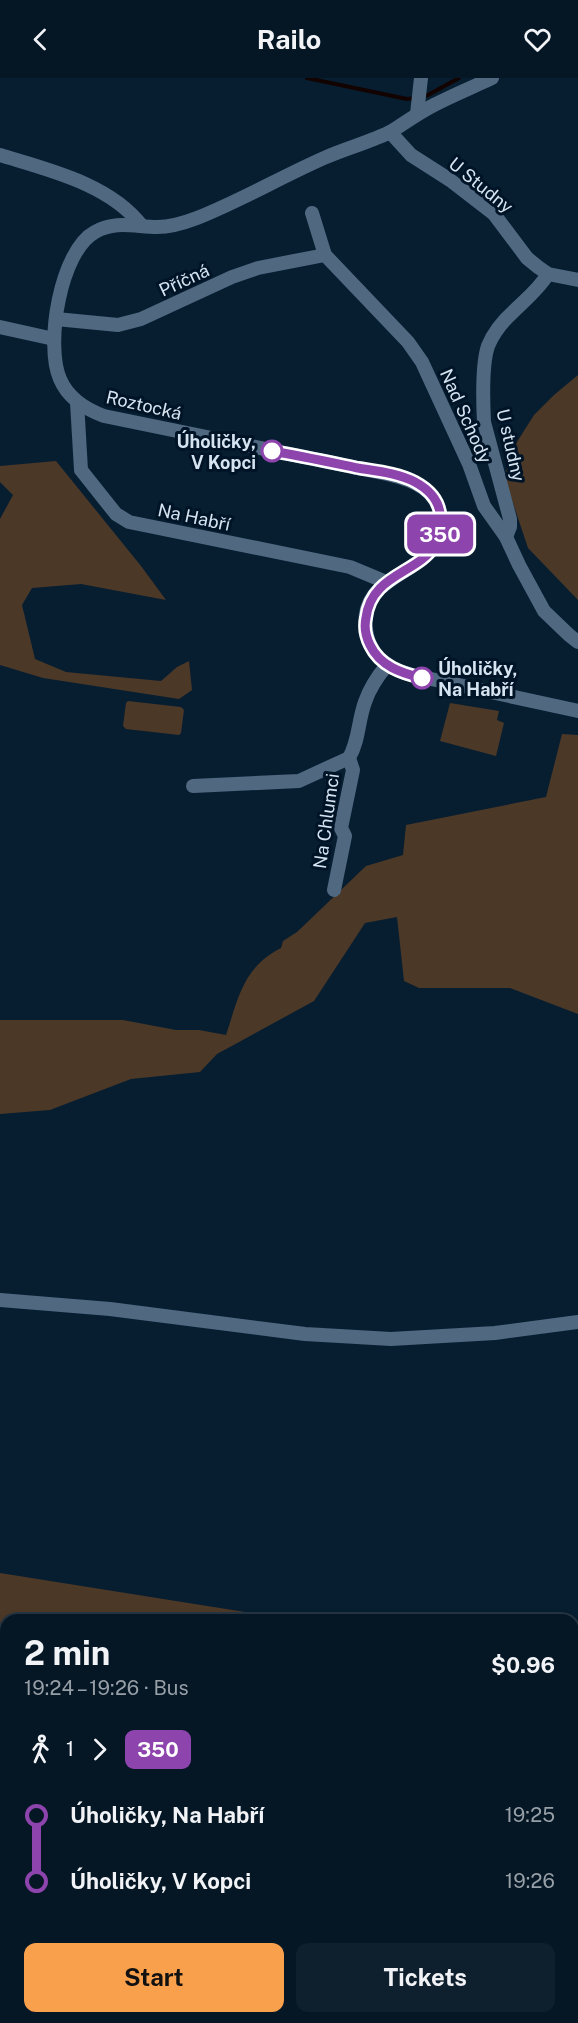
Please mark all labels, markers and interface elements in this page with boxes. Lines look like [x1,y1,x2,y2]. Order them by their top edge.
icon: back [24,23,57,56]
text: Railo [257,23,321,55]
icon: heart [521,23,554,56]
street label: U Studny [445,153,518,217]
street label: Příčná [156,259,212,301]
street label: Nad Schody [436,365,496,467]
street label: Roztocká [104,386,184,424]
street label: U studny [492,407,530,484]
place label: Úholičky, V Kopci [177,430,256,473]
marker: Úholičky, V Kopci [261,440,283,462]
street label: Na Habří [156,499,233,535]
line badge: 350 [406,514,474,554]
text: 350 [419,522,461,547]
place label: Úholičky, Na Habří [438,657,518,700]
marker: Úholičky, Na Habří [411,667,433,689]
street label: Na Chlumci [309,772,343,870]
text: 2 min [24,1634,110,1672]
text: $0.96 [491,1652,555,1678]
text: 19:24 – 19:26 · Bus [24,1676,189,1700]
icon: walk [24,1733,57,1766]
icon: forward [83,1733,116,1766]
text: 1 [66,1737,74,1761]
text: 350 [137,1737,179,1762]
text: Úholičky, Na Habří [70,1802,264,1828]
text: 19:25 [505,1803,555,1827]
text: Úholičky, V Kopci [70,1868,251,1894]
text: 19:26 [505,1869,555,1893]
button: Start [24,1943,284,2012]
button: Tickets [296,1943,555,2012]

